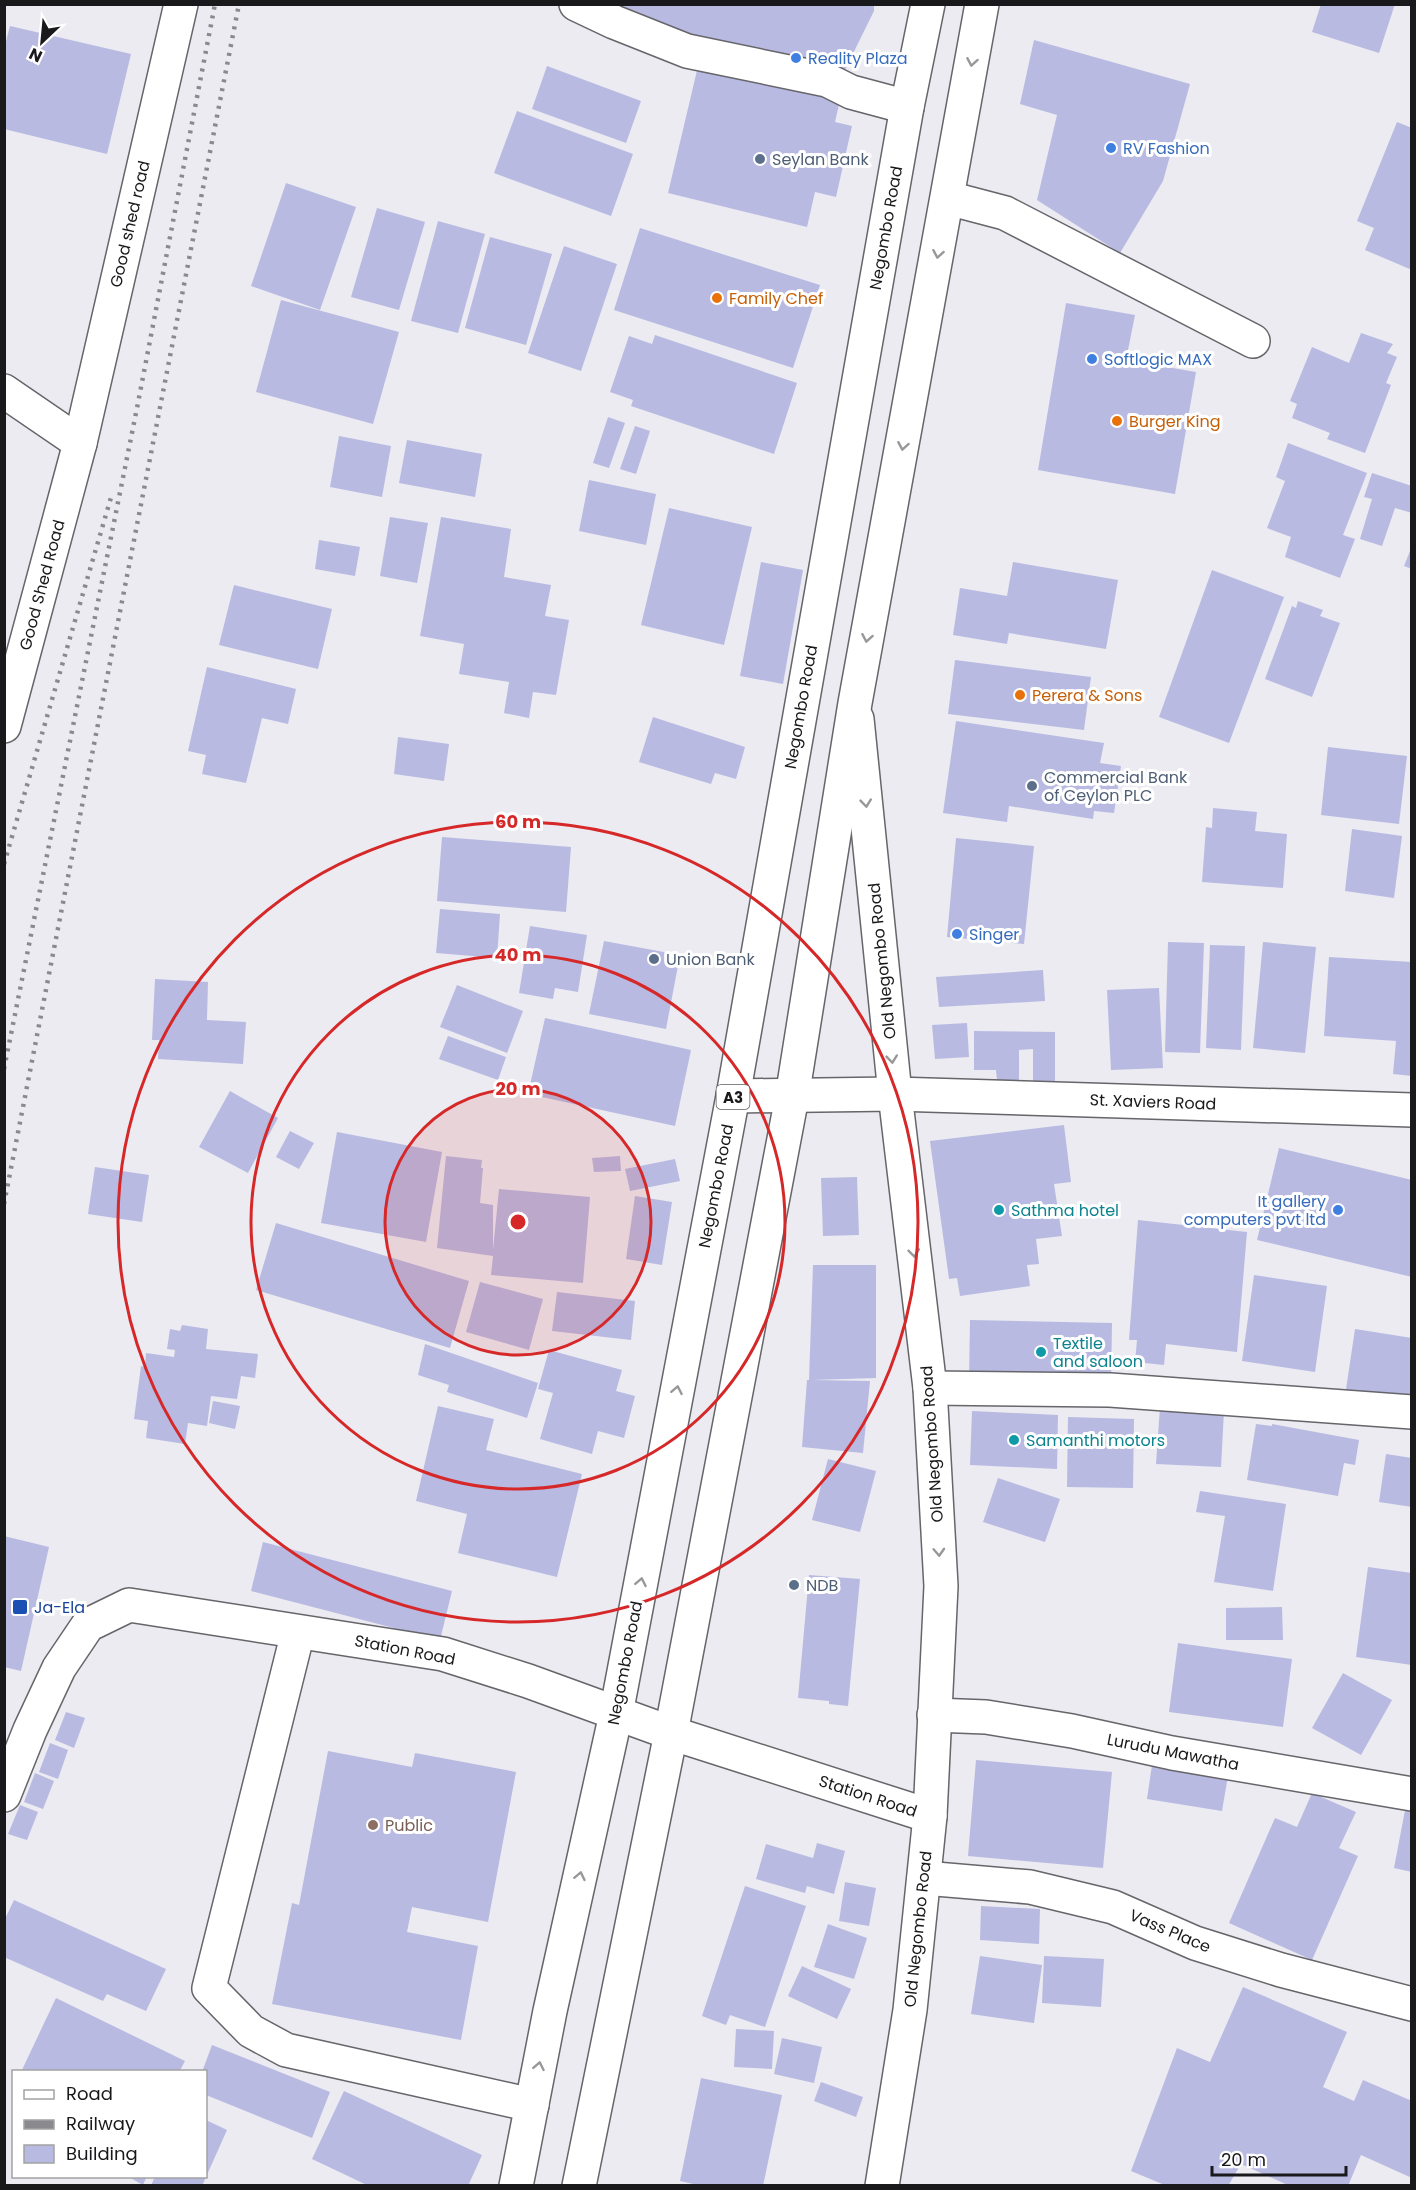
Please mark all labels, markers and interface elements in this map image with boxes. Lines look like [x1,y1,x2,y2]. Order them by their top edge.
north arrow [12,12,72,72]
text: N [25,42,46,68]
place label: Reality Plaza [808,47,908,70]
marker: Reality Plaza [789,51,803,65]
one-way arrow [966,57,979,67]
place label: RV Fashion [1123,137,1210,160]
marker: RV Fashion [1104,141,1118,155]
place label: Seylan Bank [772,148,869,171]
marker: Seylan Bank [753,152,767,166]
street label: Good shed road [104,158,156,290]
street label: Negombo Road [864,164,908,292]
one-way arrow [932,249,945,259]
place label: Family Chef [729,287,823,310]
marker: Family Chef [710,291,724,305]
place label: Softlogic MAX [1104,348,1212,371]
marker: Softlogic MAX [1085,352,1099,366]
place label: Burger King [1129,410,1221,433]
marker: Burger King [1110,414,1124,428]
one-way arrow [897,441,910,451]
street label: Good Shed Road [14,517,70,653]
one-way arrow [861,632,874,642]
street label: Negombo Road [779,643,823,771]
place label: Perera & Sons [1032,684,1142,707]
marker: Perera & Sons [1013,688,1027,702]
place label: Commercial Bank of Ceylon PLC [1044,766,1188,807]
marker: Commercial Bank of Ceylon PLC [1025,779,1039,793]
one-way arrow [859,798,872,807]
text: 60 m [495,809,541,834]
street label: Old Negombo Road [862,882,902,1040]
place label: Singer [969,923,1019,946]
marker: Singer [950,927,964,941]
text: 40 m [495,942,541,967]
place label: Union Bank [666,948,756,971]
marker: Union Bank [647,952,661,966]
one-way arrow [885,1055,897,1064]
text: 20 m [496,1076,540,1101]
road number: A3 [716,1085,750,1109]
street label: St. Xaviers Road [1089,1088,1217,1116]
street label: Negombo Road [693,1122,739,1250]
place label: It gallery computers pvt ltd [1184,1190,1326,1231]
place label: Sathma hotel [1011,1199,1119,1222]
marker: Sathma hotel [992,1203,1006,1217]
marker: It gallery computers pvt ltd [1331,1203,1345,1217]
centre of rings [508,1212,528,1232]
one-way arrow [907,1248,920,1258]
place label: Textile and saloon [1053,1332,1143,1373]
marker: Textile and saloon [1034,1345,1048,1359]
street label: Old Negombo Road [915,1365,949,1523]
one-way arrow [670,1386,683,1396]
place label: Samanthi motors [1026,1429,1165,1452]
marker: Samanthi motors [1007,1433,1021,1447]
one-way arrow [932,1547,945,1556]
place label: NDB [806,1574,839,1597]
one-way arrow [634,1577,647,1587]
marker: NDB [787,1578,801,1592]
place label: Ja-Ela [34,1596,85,1619]
marker: Ja-Ela [11,1598,29,1616]
street label: Negombo Road [602,1599,648,1727]
street label: Station Road [353,1629,457,1671]
street label: Lurudu Mawatha [1105,1728,1241,1776]
street label: Station Road [816,1769,920,1823]
place label: Public [385,1814,433,1837]
marker: Public [366,1818,380,1832]
street label: Old Negombo Road [898,1850,938,2008]
one-way arrow [573,1871,586,1881]
street label: Vass Place [1126,1904,1214,1958]
one-way arrow [532,2062,545,2072]
legend [12,2070,207,2178]
text: Road [66,2081,113,2106]
text: Railway [66,2111,135,2136]
scale bar [1212,2139,1346,2177]
text: Building [66,2141,138,2166]
text: 20 m [1221,2147,1266,2172]

